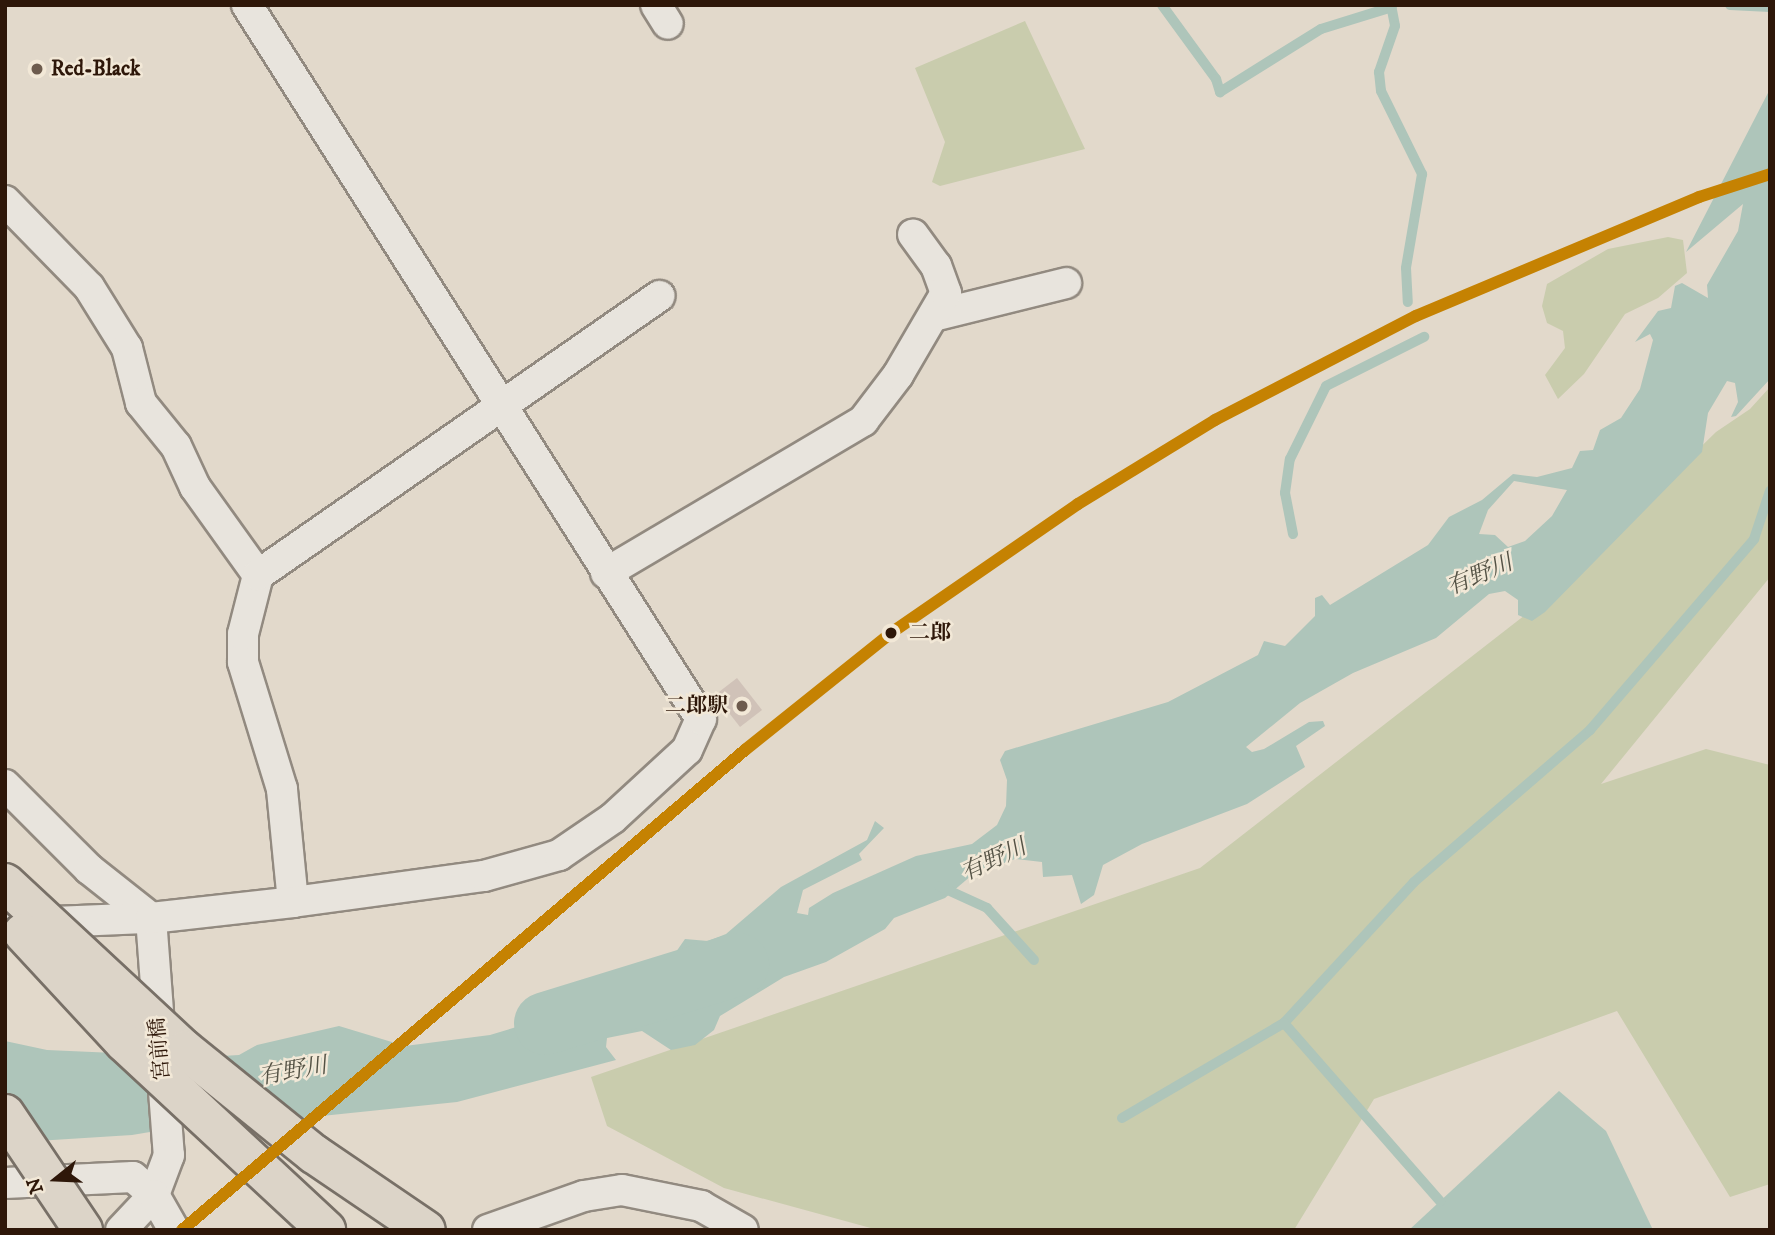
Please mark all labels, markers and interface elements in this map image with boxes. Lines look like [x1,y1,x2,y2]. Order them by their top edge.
place label: Red-Black [51,56,140,82]
marker: Red-Black [29,61,45,77]
water label: 有野川 [1443,550,1517,602]
place label: 二郎 [909,620,951,646]
marker: 二郎 [879,621,903,645]
place label: 二郎駅 [665,693,728,719]
marker: 二郎駅 [734,698,750,714]
water label: 有野川 [957,834,1031,888]
street label: 宮前橋 [145,1017,175,1081]
water label: 有野川 [257,1052,329,1092]
north arrow [21,1144,91,1214]
text: N [22,1175,49,1197]

